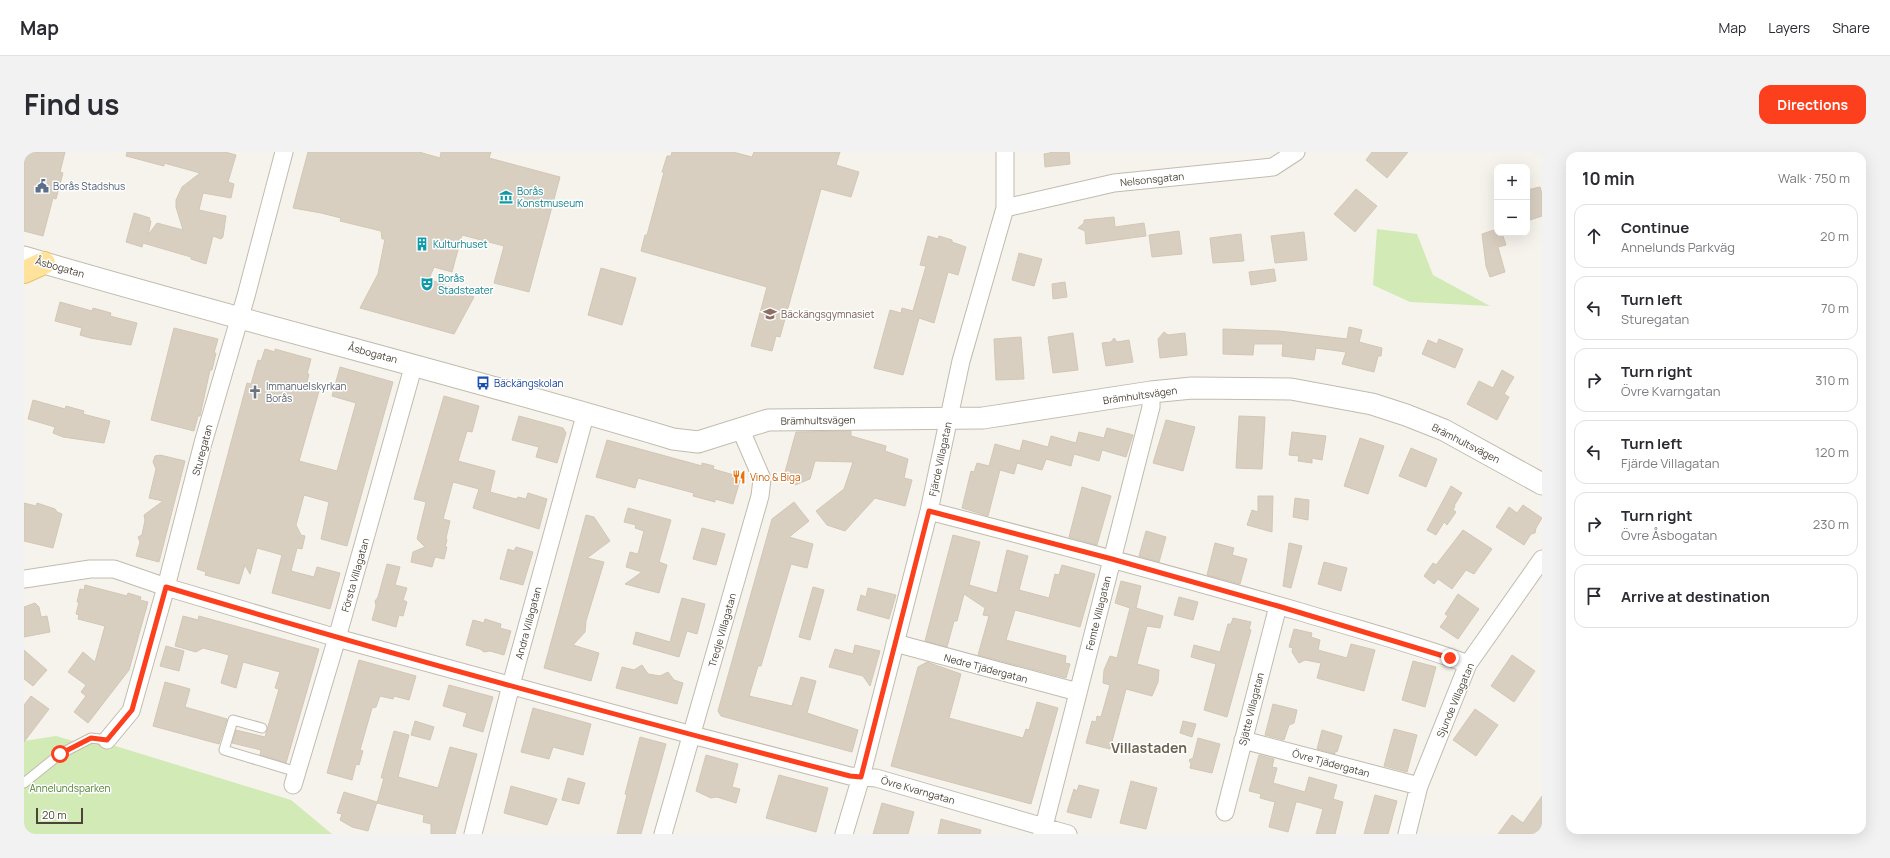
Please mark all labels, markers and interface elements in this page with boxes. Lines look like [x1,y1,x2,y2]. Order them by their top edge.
text: Map [20,15,59,41]
text: Map [1718,18,1746,37]
text: Layers [1768,18,1810,37]
text: Share [1832,18,1870,37]
text: Find us [24,85,119,123]
button: Directions [1759,85,1866,124]
map controls [1494,164,1530,236]
button: + [1494,164,1530,200]
text: 10 min [1582,167,1635,190]
street label: Nelsonsgatan [1119,169,1185,189]
text: Walk · 750 m [1778,169,1850,187]
public building icon: Borås Stadshus [34,178,50,194]
place label: Borås Stadshus [53,179,125,193]
place label: Borås Konstmuseum [517,184,584,210]
museum icon: Borås Konstmuseum [498,189,514,205]
button: − [1494,200,1530,236]
text: Continue [1621,217,1689,238]
icon: ahead [1583,225,1605,247]
text: 20 m [1820,227,1849,245]
building icon: Kulturhuset [414,236,430,252]
place label: Kulturhuset [433,237,487,251]
text: Annelunds Parkväg [1621,238,1735,256]
street label: Åsbogatan [34,253,86,281]
place label: Borås Stadsteater [438,271,494,297]
theatre icon: Borås Stadsteater [419,276,435,292]
text: Turn left [1621,289,1683,310]
icon: left [1583,297,1605,319]
text: 70 m [1821,299,1849,317]
school or university icon: Bäckängsgymnasiet [762,306,778,322]
place label: Bäckängsgymnasiet [781,307,874,321]
text: Sturegatan [1621,310,1689,328]
street label: Åsbogatan [347,340,399,366]
text: Turn right [1621,361,1692,382]
icon: right [1583,369,1605,391]
text: 310 m [1815,371,1849,389]
bus stop icon: Bäckängskolan [475,375,491,391]
place label: Bäckängskolan [494,376,564,390]
place label: Immanuelskyrkan Borås [266,379,347,405]
text: Övre Kvarngatan [1621,382,1720,400]
street label: Brämhultsvägen [1102,383,1178,407]
church icon: Immanuelskyrkan Borås [247,384,263,400]
street label: Brämhultsvägen [781,412,856,428]
street label: Fjärde Villagatan [925,420,955,498]
street label: Brämhultsvägen [1430,420,1503,466]
street label: Sturegatan [188,423,216,477]
text: Turn left [1621,433,1683,454]
icon: left [1583,441,1605,463]
text: 120 m [1815,443,1849,461]
text: Fjärde Villagatan [1621,454,1719,472]
restaurant icon: Vino & Biga [731,469,747,485]
place label: Vino & Biga [750,470,800,484]
text: Turn right [1621,505,1692,526]
icon: right [1583,513,1605,535]
text: 230 m [1813,515,1849,533]
text: Övre Åsbogatan [1621,526,1717,544]
street label: Första Villagatan [338,536,372,614]
street label: Femte Villagatan [1082,574,1114,652]
street label: Andra Villagatan [512,585,544,661]
icon: arrive [1583,585,1605,607]
text: Arrive at destination [1621,586,1770,607]
street label: Tredje Villagatan [705,591,739,669]
route end [1441,649,1459,667]
street label: Nedre Tjädergatan [943,650,1029,686]
street label: Sjunde Villagatan [1433,661,1477,739]
street label: Sjätte Villagatan [1235,671,1267,747]
district label: Villastaden [1111,738,1187,757]
route start [51,745,69,763]
street label: Övre Tjädergatan [1291,746,1371,780]
street label: Övre Kvarngatan [879,773,957,807]
park label: Annelundsparken [30,781,111,795]
scale bar [36,806,83,825]
text: 20 m [42,807,67,822]

